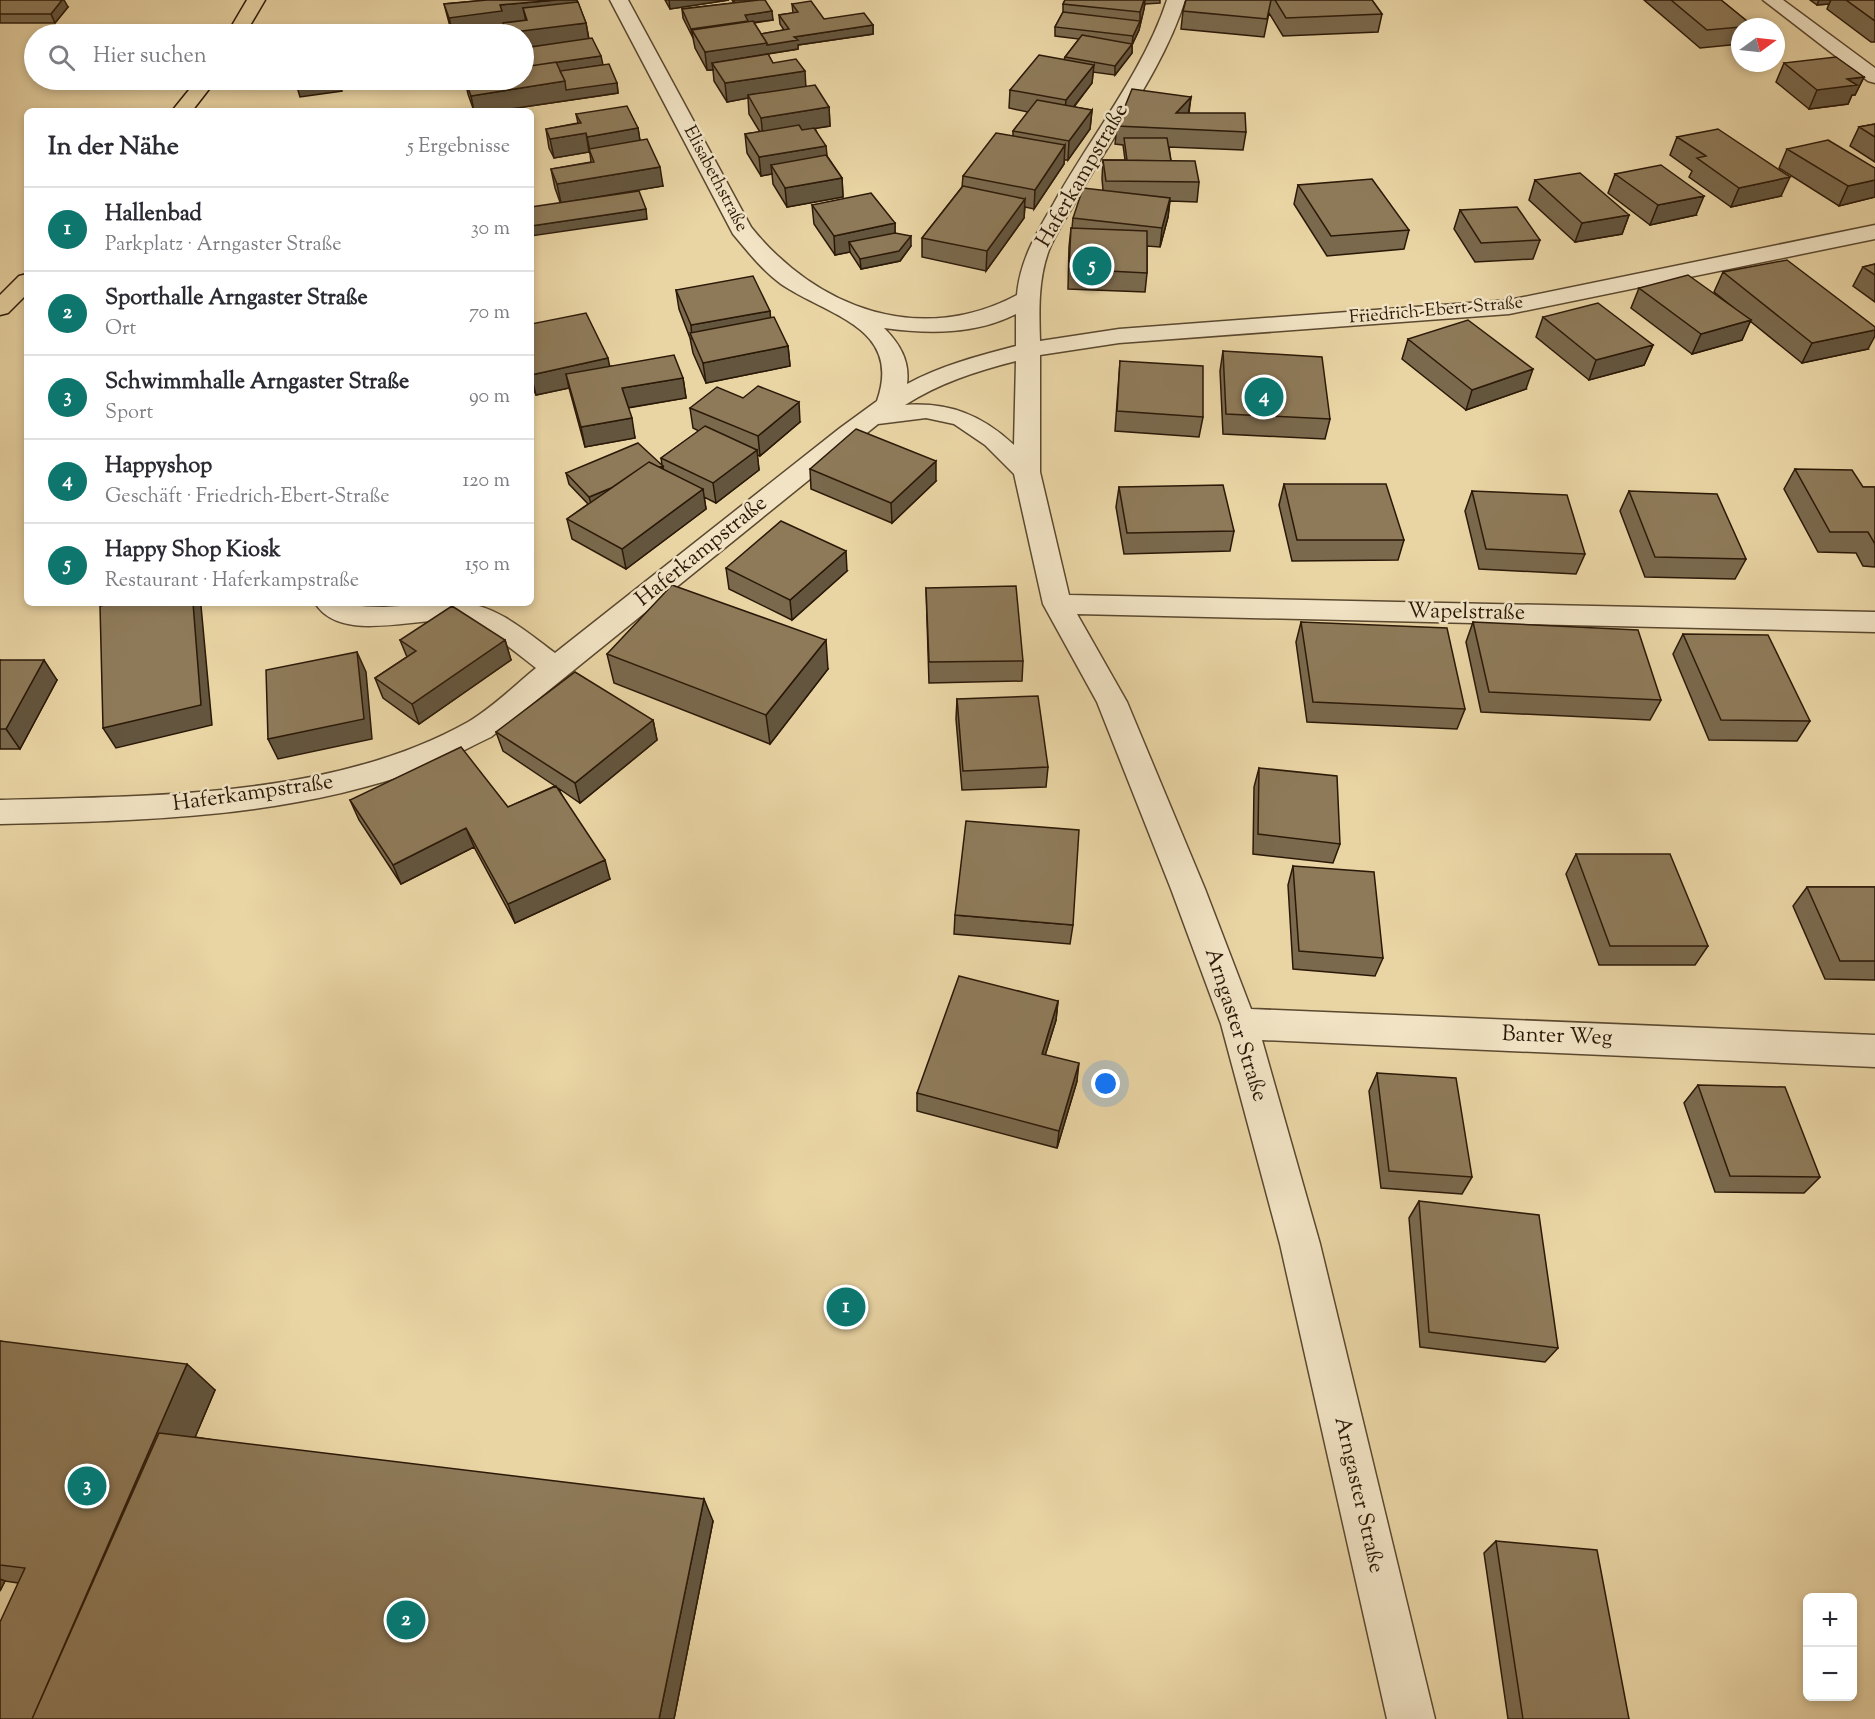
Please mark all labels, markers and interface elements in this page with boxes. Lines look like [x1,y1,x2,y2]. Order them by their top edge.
north arrow [1731,18,1785,72]
search box [24,24,534,90]
icon: search [45,41,78,74]
text: Hier suchen [93,41,207,73]
street label: Haferkampstraße [1029,98,1137,254]
street label: Elisabethstraße [676,121,754,237]
text: In der Nähe [48,129,179,166]
text: 5 Ergebnisse [407,133,510,162]
text: Hallenbad [105,199,202,231]
text: 1 [64,215,71,244]
text: 30 m [471,215,510,244]
text: Parkplatz · Arngaster Straße [105,231,342,260]
pin: 5 [1072,244,1112,288]
text: Sporthalle Arngaster Straße [105,283,368,315]
street label: Friedrich-Ebert-Straße [1348,290,1524,332]
text: 2 [63,299,72,328]
text: 70 m [469,299,510,328]
text: Ort [105,315,136,344]
text: Schwimmhalle Arngaster Straße [105,367,409,399]
pin: 4 [1244,374,1284,420]
text: 3 [63,383,72,412]
text: 90 m [469,383,510,412]
text: Sport [105,399,153,428]
text: Happyshop [105,451,212,483]
text: 4 [62,467,73,496]
text: 120 m [462,467,510,496]
text: Geschäft · Friedrich-Ebert-Straße [105,483,390,512]
street label: Haferkampstraße [629,489,775,615]
text: Happy Shop Kiosk [105,535,281,567]
text: 5 [64,551,71,580]
text: 150 m [465,551,510,580]
text: Restaurant · Haferkampstraße [105,567,359,596]
street label: Wapelstraße [1407,596,1525,630]
street label: Haferkampstraße [171,767,335,821]
street label: Arngaster Straße [1195,944,1275,1106]
street label: Banter Weg [1501,1019,1613,1055]
your location [1091,1069,1120,1098]
pin: 1 [826,1284,866,1330]
street label: Arngaster Straße [1324,1414,1392,1576]
pin: 3 [68,1464,106,1508]
map controls [1803,1593,1857,1701]
button: + [1803,1593,1857,1647]
pin: 2 [386,1598,426,1642]
button: − [1803,1647,1857,1701]

